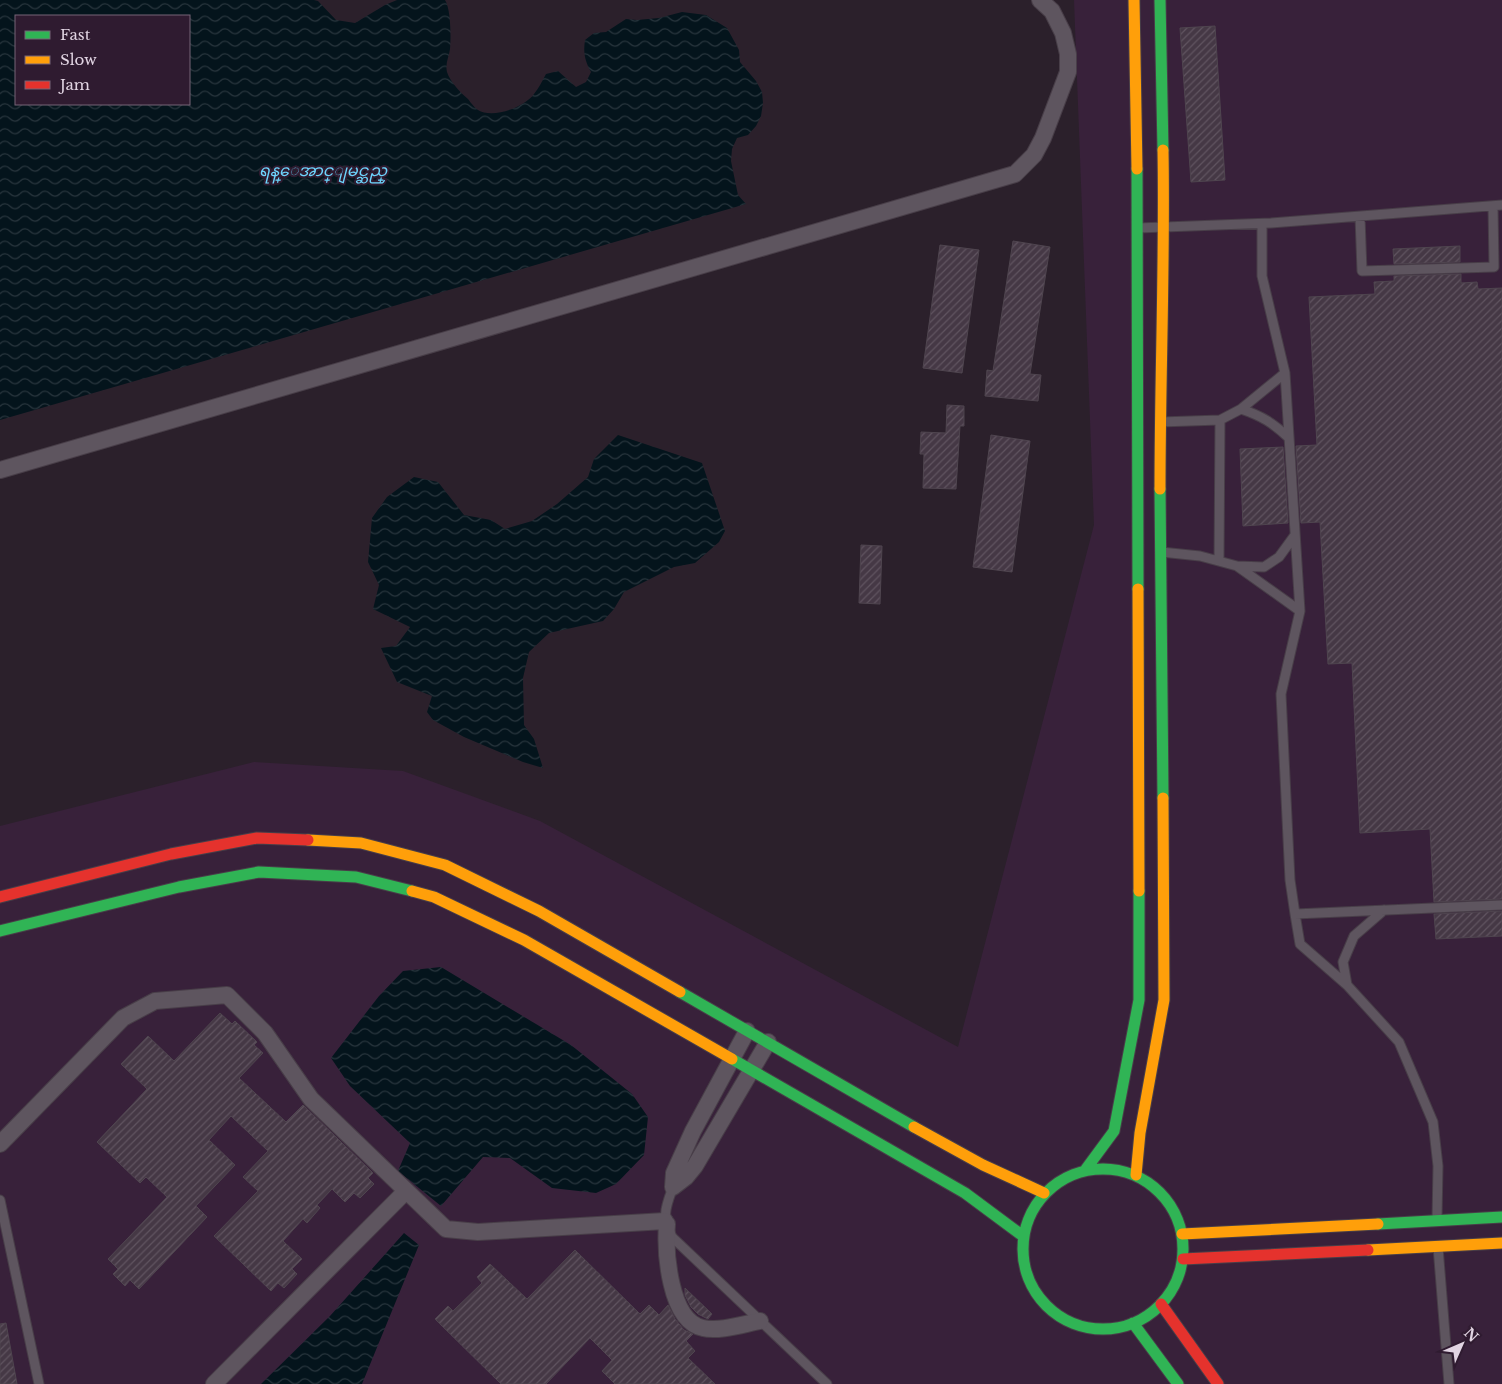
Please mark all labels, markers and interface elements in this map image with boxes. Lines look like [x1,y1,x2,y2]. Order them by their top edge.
legend [15,15,190,105]
text: Fast [60,25,91,44]
text: Slow [60,50,97,69]
text: Jam [58,75,90,94]
water label: ရန္ေအာင္ျမင္ဆည္ [259,160,388,184]
north arrow [1437,1319,1487,1369]
text: N [1460,1324,1482,1346]

